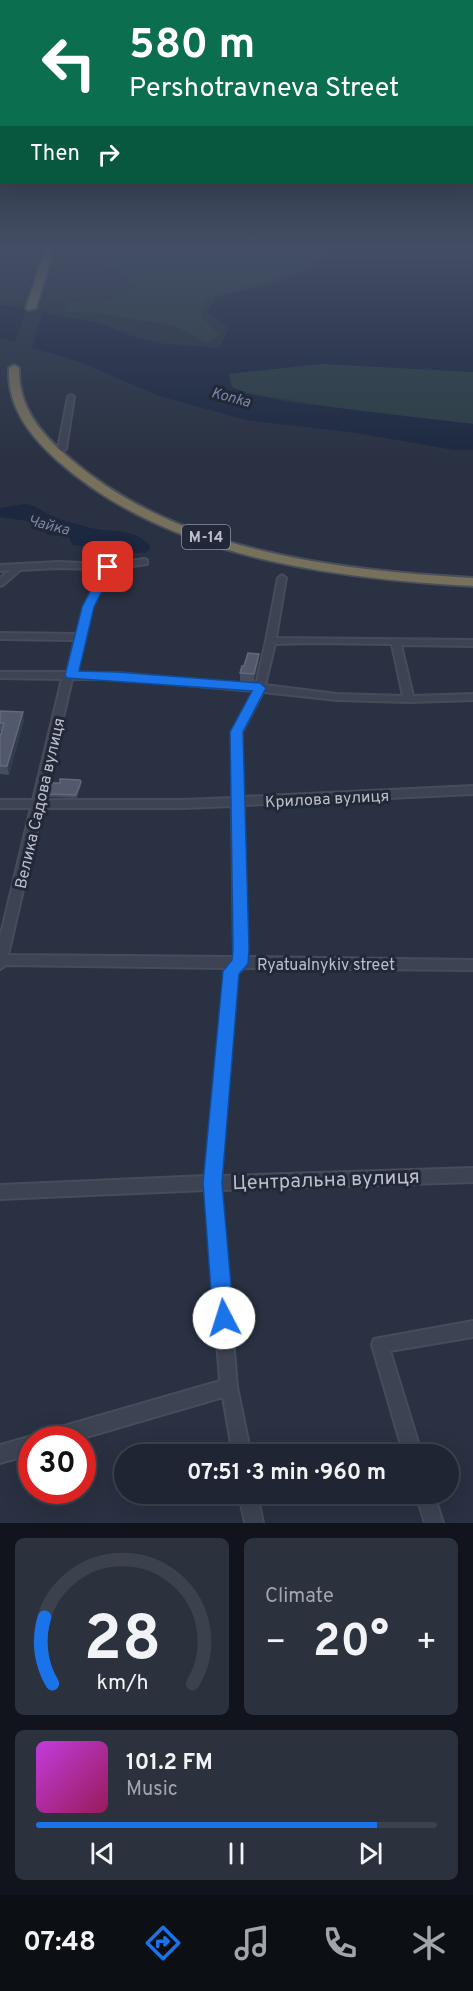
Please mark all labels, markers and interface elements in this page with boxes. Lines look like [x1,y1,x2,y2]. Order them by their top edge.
text: 580 m [129,20,255,73]
icon: left [30,24,108,102]
text: Pershotravneva Street [129,72,399,106]
icon: right [92,138,125,171]
text: Then [30,141,80,168]
water label: Konka [209,384,253,413]
water label: Чайка [26,512,71,541]
road number: М-14 [182,525,230,549]
pin [82,541,133,592]
icon: arrive [91,550,124,583]
street label: Велика Садова вулиця [12,716,70,891]
street label: Крилова вулиця [264,787,390,813]
street label: Ryatualnykiv street [257,956,395,976]
street label: Центральна вулиця [232,1165,420,1197]
position arrow [192,1286,256,1350]
speed limit sign: 30 [18,1426,96,1504]
text: 07:51 · 3 min · 960 m [187,1460,386,1487]
text: Climate [265,1584,334,1610]
text: 28 [83,1603,161,1682]
text: 20° [313,1615,389,1672]
text: − [265,1623,286,1665]
text: + [416,1623,437,1665]
text: km/h [96,1670,148,1697]
text: 101.2 FM [126,1750,213,1777]
text: Music [126,1777,178,1803]
icon: previous [86,1837,119,1870]
icon: pause [220,1837,253,1870]
icon: next [354,1837,387,1870]
icon: directions [142,1922,184,1964]
icon: music [231,1922,273,1964]
icon: phone [319,1922,361,1964]
icon: climate [408,1922,450,1964]
text: 07:48 [23,1926,96,1960]

